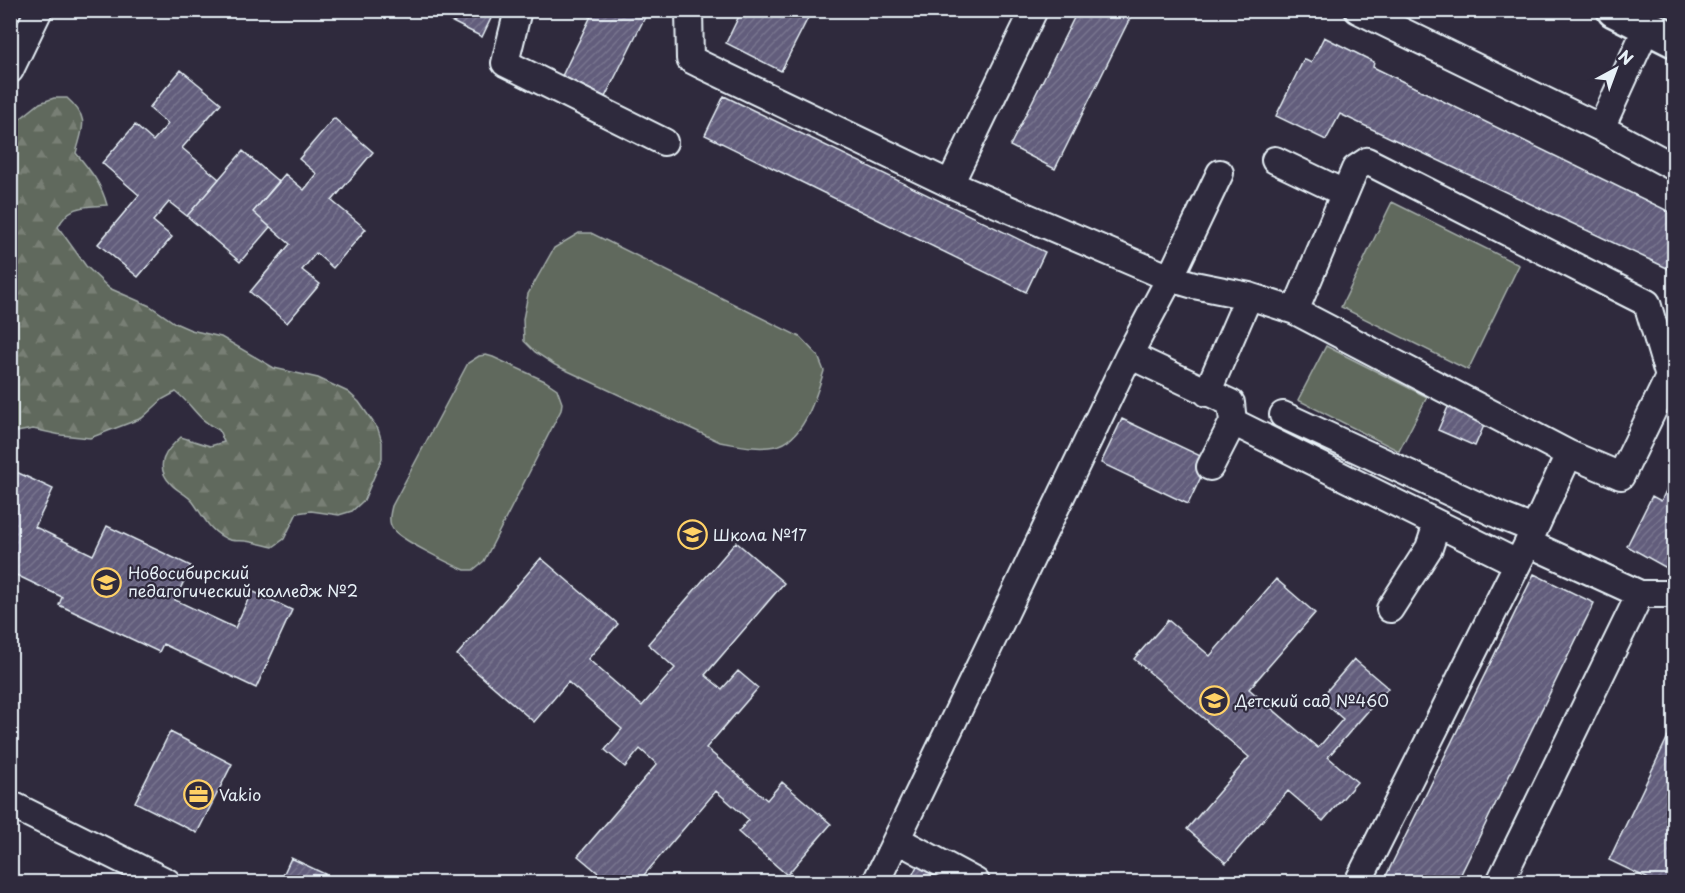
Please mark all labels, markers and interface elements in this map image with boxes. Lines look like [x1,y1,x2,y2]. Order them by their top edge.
north arrow [1586,39,1646,99]
text: N [1614,44,1639,70]
school or university icon: Школа №17 [676,519,708,551]
place label: Школа №17 [713,522,807,546]
place label: Новосибирский педагогический колледж №2 [128,560,358,602]
school or university icon: Новосибирский педагогический колледж №2 [91,566,123,598]
school or university icon: Детский сад №460 [1198,685,1230,717]
place label: Детский сад №460 [1234,688,1389,712]
office icon: Vakio [182,779,214,811]
place label: Vakio [219,782,261,806]

